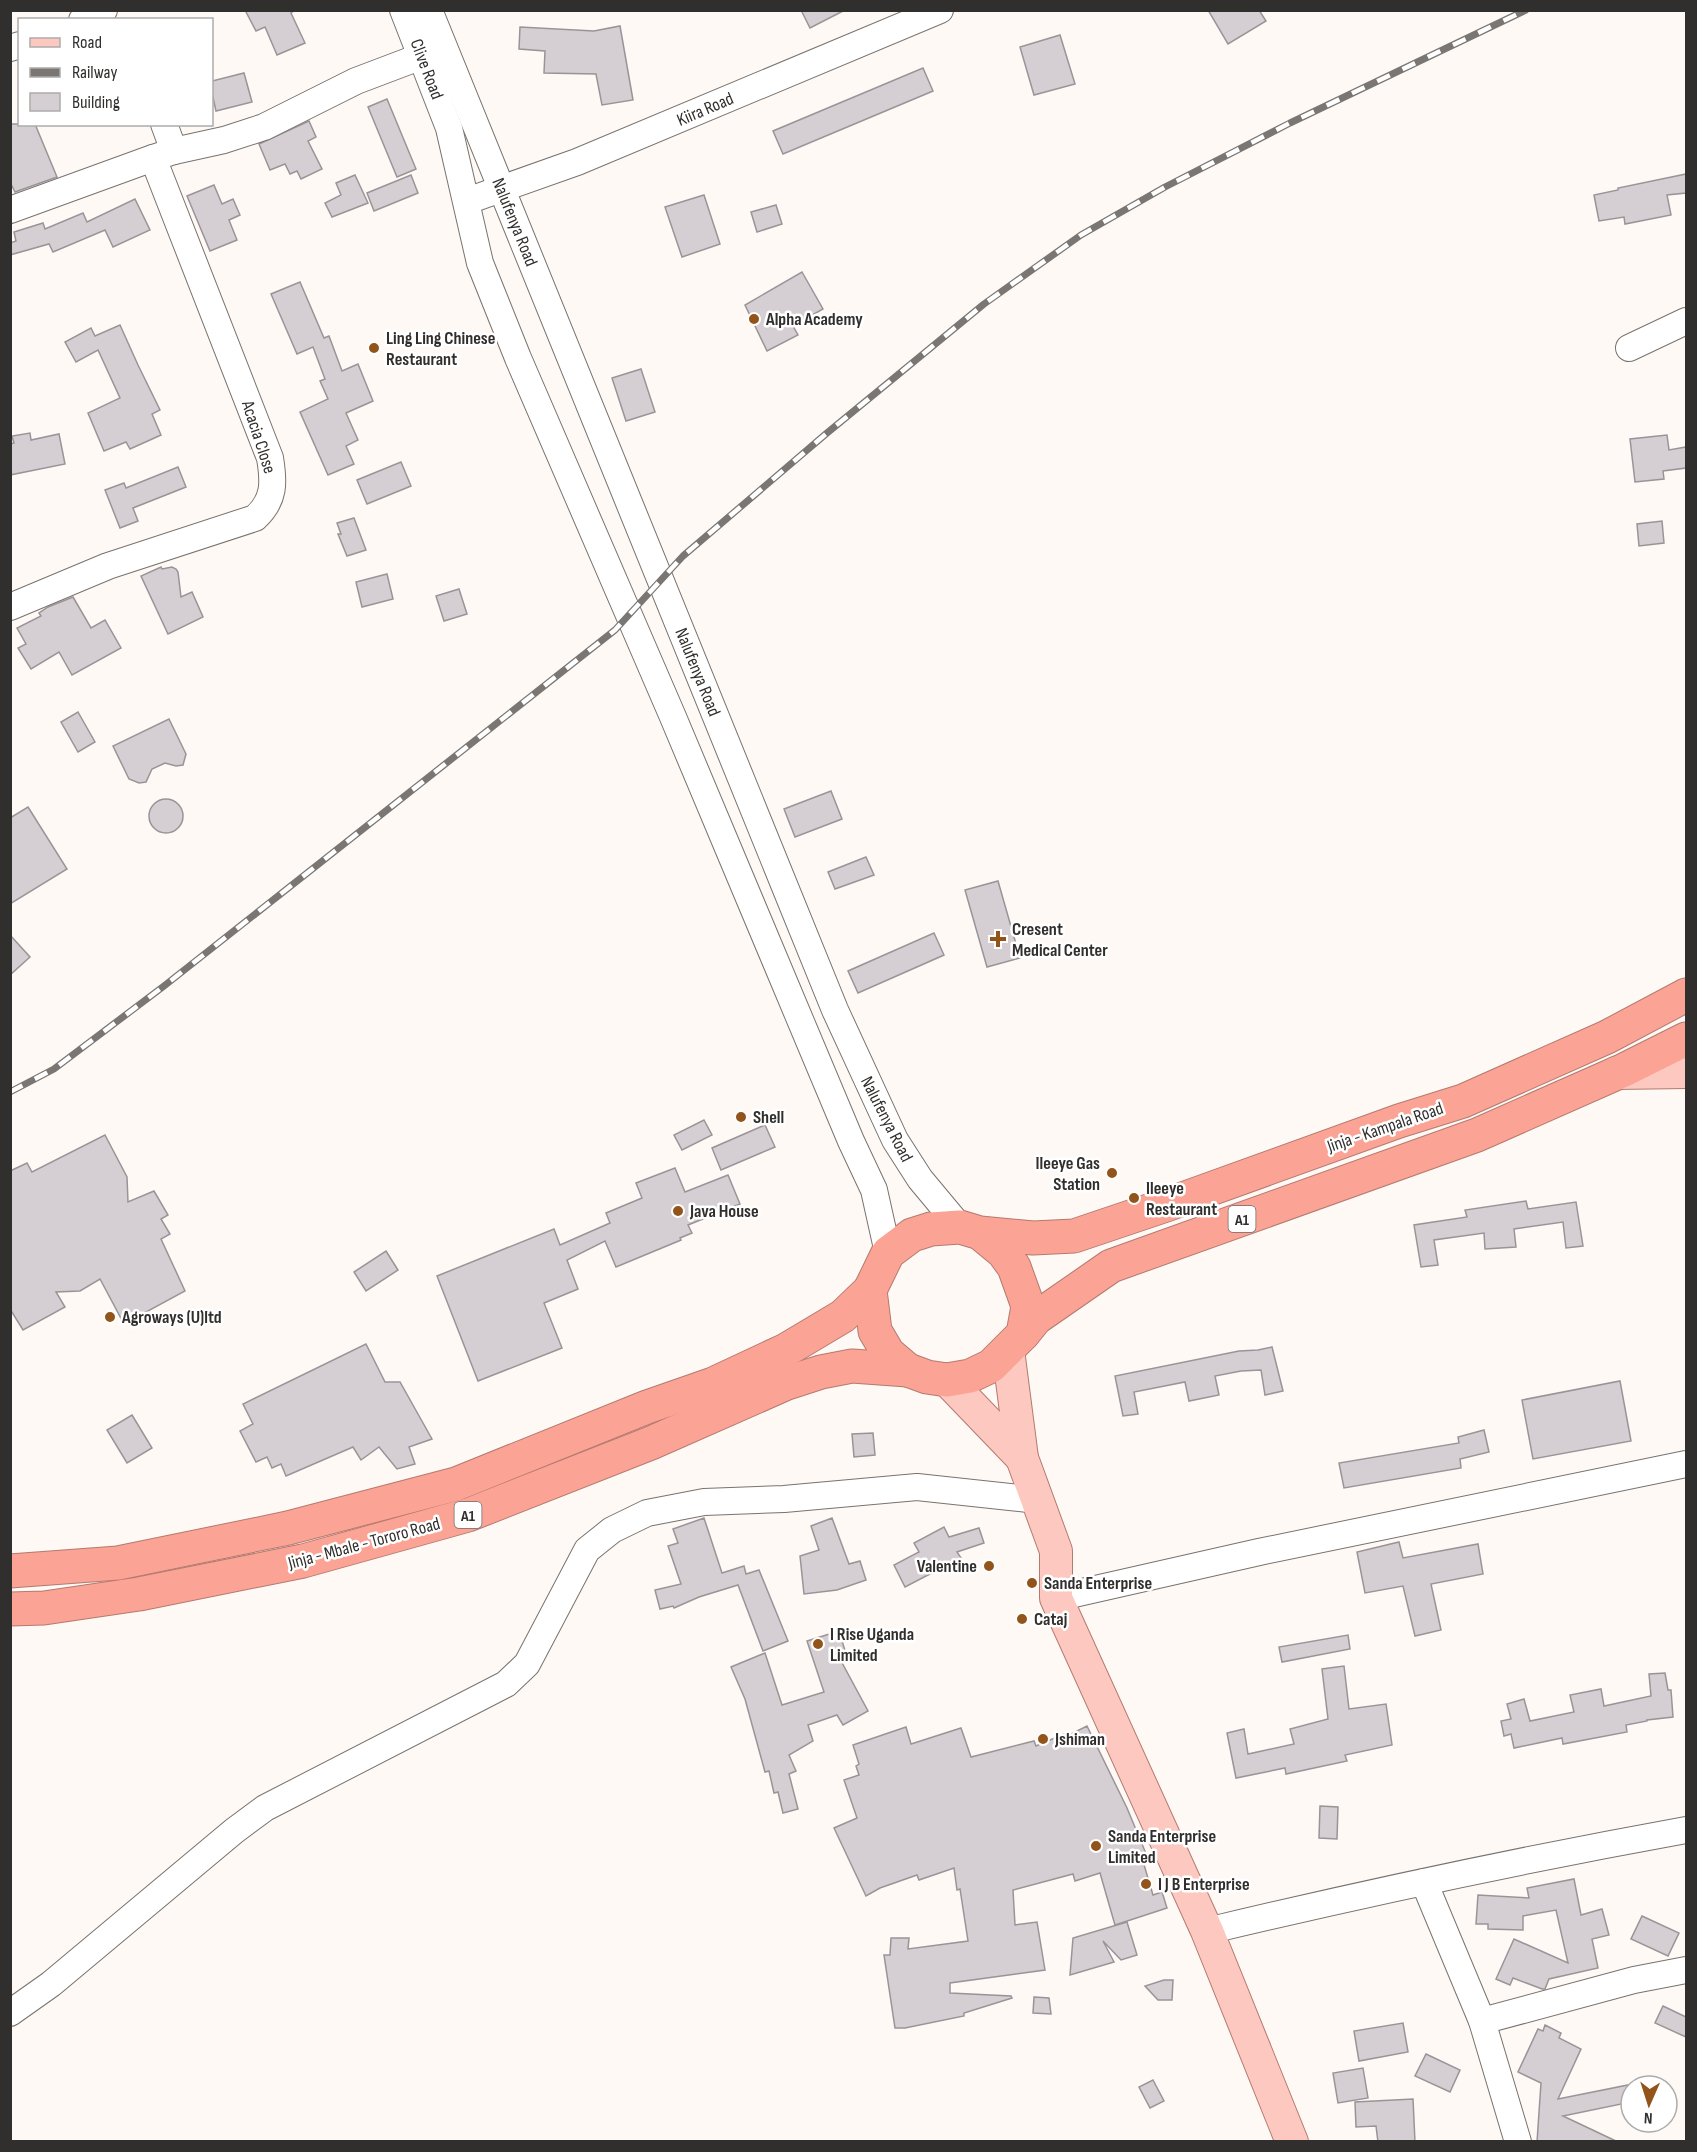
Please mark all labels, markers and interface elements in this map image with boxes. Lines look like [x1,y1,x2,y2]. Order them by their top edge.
legend [18,18,213,126]
text: Road [72,32,102,53]
street label: Clive Road [405,36,448,102]
text: Railway [72,62,117,83]
street label: Kiira Road [674,88,737,131]
text: Building [72,92,120,113]
street label: Nalufenya Road [487,175,542,269]
place label: Alpha Academy [765,309,863,330]
marker: Alpha Academy [747,312,761,326]
place label: Ling Ling Chinese Restaurant [386,328,495,370]
marker: Ling Ling Chinese Restaurant [367,341,381,355]
street label: Acacia Close [237,397,280,476]
street label: Nalufenya Road [670,625,725,719]
place label: Cresent Medical Center [1012,919,1108,961]
marker: Cresent Medical Center [989,930,1007,948]
street label: Nalufenya Road [856,1073,917,1165]
street label: Jinja - Kampala Road [1323,1098,1446,1157]
place label: Shell [753,1107,784,1128]
marker: Shell [734,1110,748,1124]
place label: Ileeye Gas Station [1036,1153,1100,1195]
marker: Ileeye Gas Station [1105,1166,1119,1180]
place label: Ileeye Restaurant [1146,1178,1217,1220]
marker: Ileeye Restaurant [1127,1191,1141,1205]
place label: Java House [689,1201,759,1222]
marker: Java House [671,1204,685,1218]
road number: A1 [1228,1206,1256,1232]
place label: Agroways (U)ltd [121,1307,222,1328]
marker: Agroways (U)ltd [103,1310,117,1324]
road number: A1 [454,1502,482,1528]
street label: Jinja - Mbale - Tororo Road [285,1513,442,1574]
place label: Valentine [917,1556,977,1577]
marker: Valentine [982,1559,996,1573]
place label: Sanda Enterprise [1044,1573,1152,1594]
marker: Sanda Enterprise [1025,1576,1039,1590]
place label: Cataj [1034,1609,1067,1630]
marker: Cataj [1015,1612,1029,1626]
place label: I Rise Uganda Limited [830,1624,914,1666]
marker: I Rise Uganda Limited [811,1637,825,1651]
place label: Jshiman [1054,1729,1105,1750]
marker: Jshiman [1036,1732,1050,1746]
place label: Sanda Enterprise Limited [1108,1826,1216,1868]
marker: Sanda Enterprise Limited [1089,1839,1103,1853]
place label: I J B Enterprise [1158,1874,1250,1895]
marker: I J B Enterprise [1139,1877,1153,1891]
north arrow [1619,2074,1679,2134]
text: N [1644,2108,1653,2127]

